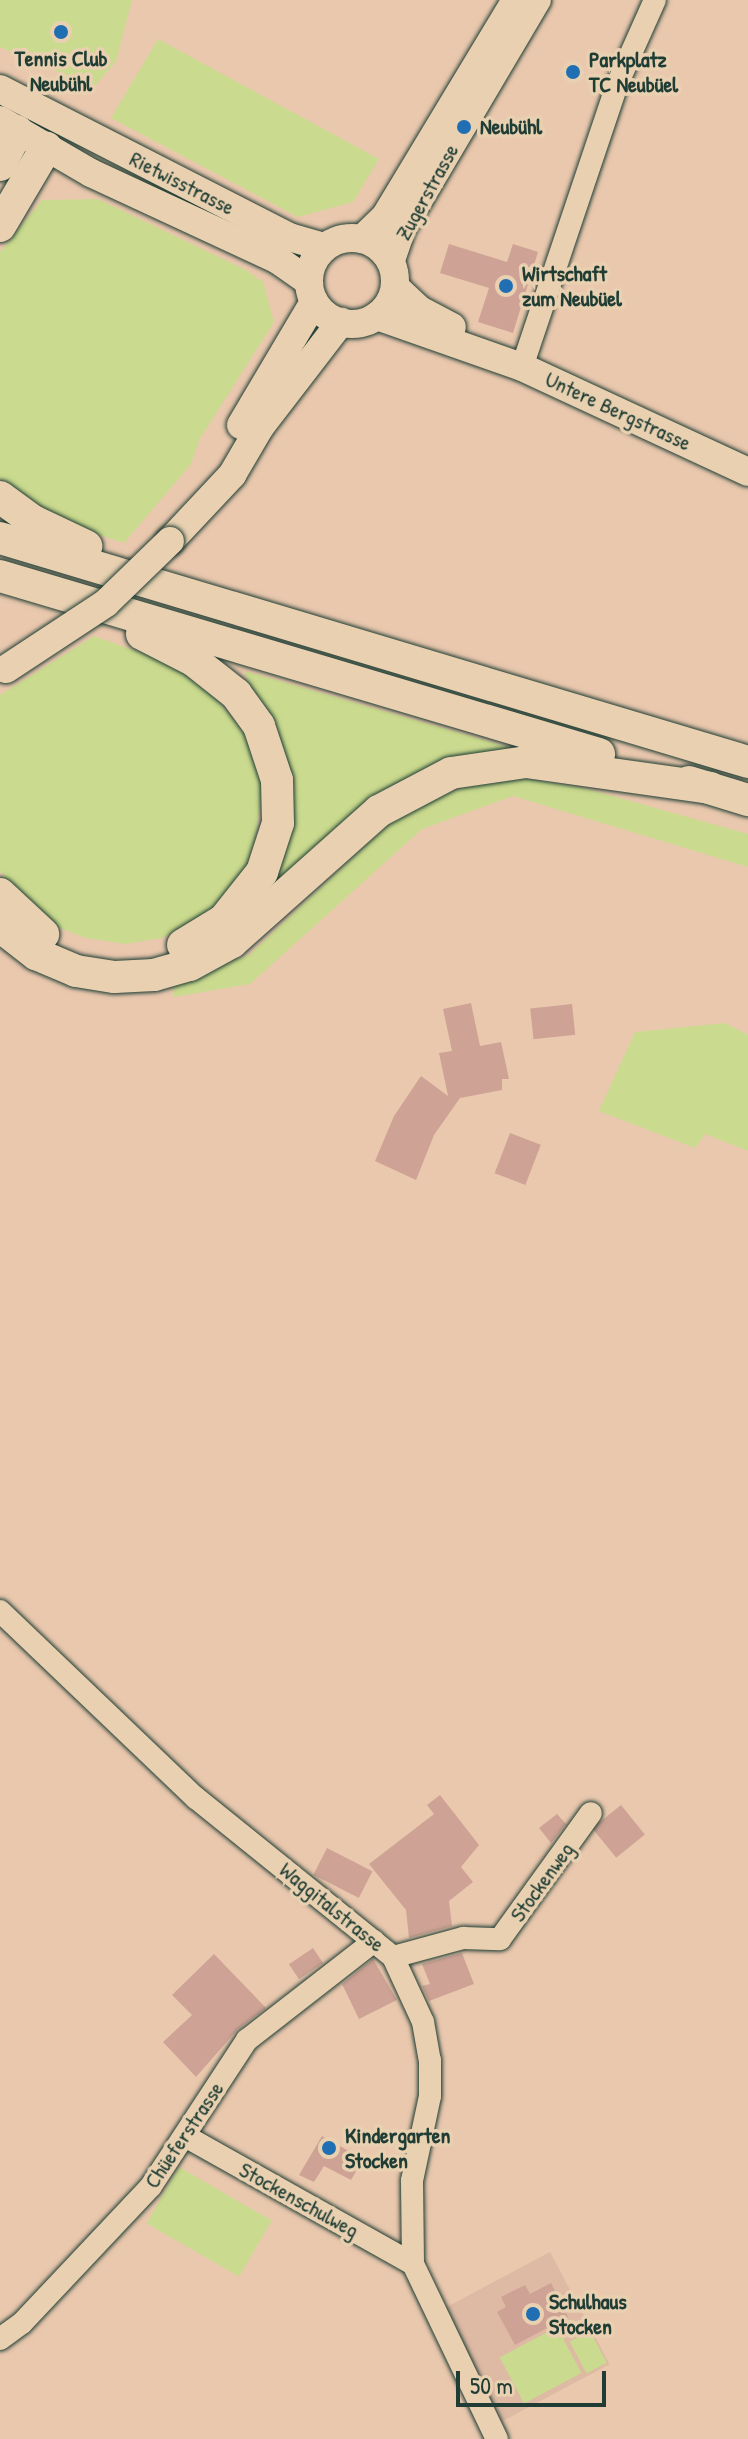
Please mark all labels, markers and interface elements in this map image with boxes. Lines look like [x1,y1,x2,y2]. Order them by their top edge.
marker: Tennis Club Neubühl [52,23,70,41]
place label: Tennis Club Neubühl [14,45,108,96]
place label: Parkplatz TC Neubüel [589,46,678,98]
marker: Parkplatz TC Neubüel [564,63,582,81]
place label: Neubühl [480,114,542,140]
marker: Neubühl [455,118,473,136]
street label: Zugerstrasse [390,139,464,245]
street label: Rietwisstrasse [125,145,239,221]
place label: Wirtschaft zum Neubüel [522,260,622,312]
marker: Wirtschaft zum Neubüel [497,277,515,295]
street label: Untere Bergstrasse [541,366,695,456]
street label: Stockenweg [504,1837,580,1927]
street label: Waggitalstrasse [274,1857,390,1957]
street label: Chüeferstrasse [139,2077,229,2193]
place label: Kindergarten Stocken [345,2122,450,2174]
marker: Kindergarten Stocken [320,2139,338,2157]
street label: Stockenschulweg [235,2156,363,2244]
place label: Schulhaus Stocken [549,2288,627,2340]
marker: Schulhaus Stocken [524,2305,542,2323]
scale bar [460,2355,610,2405]
text: 50 m [470,2369,513,2401]

